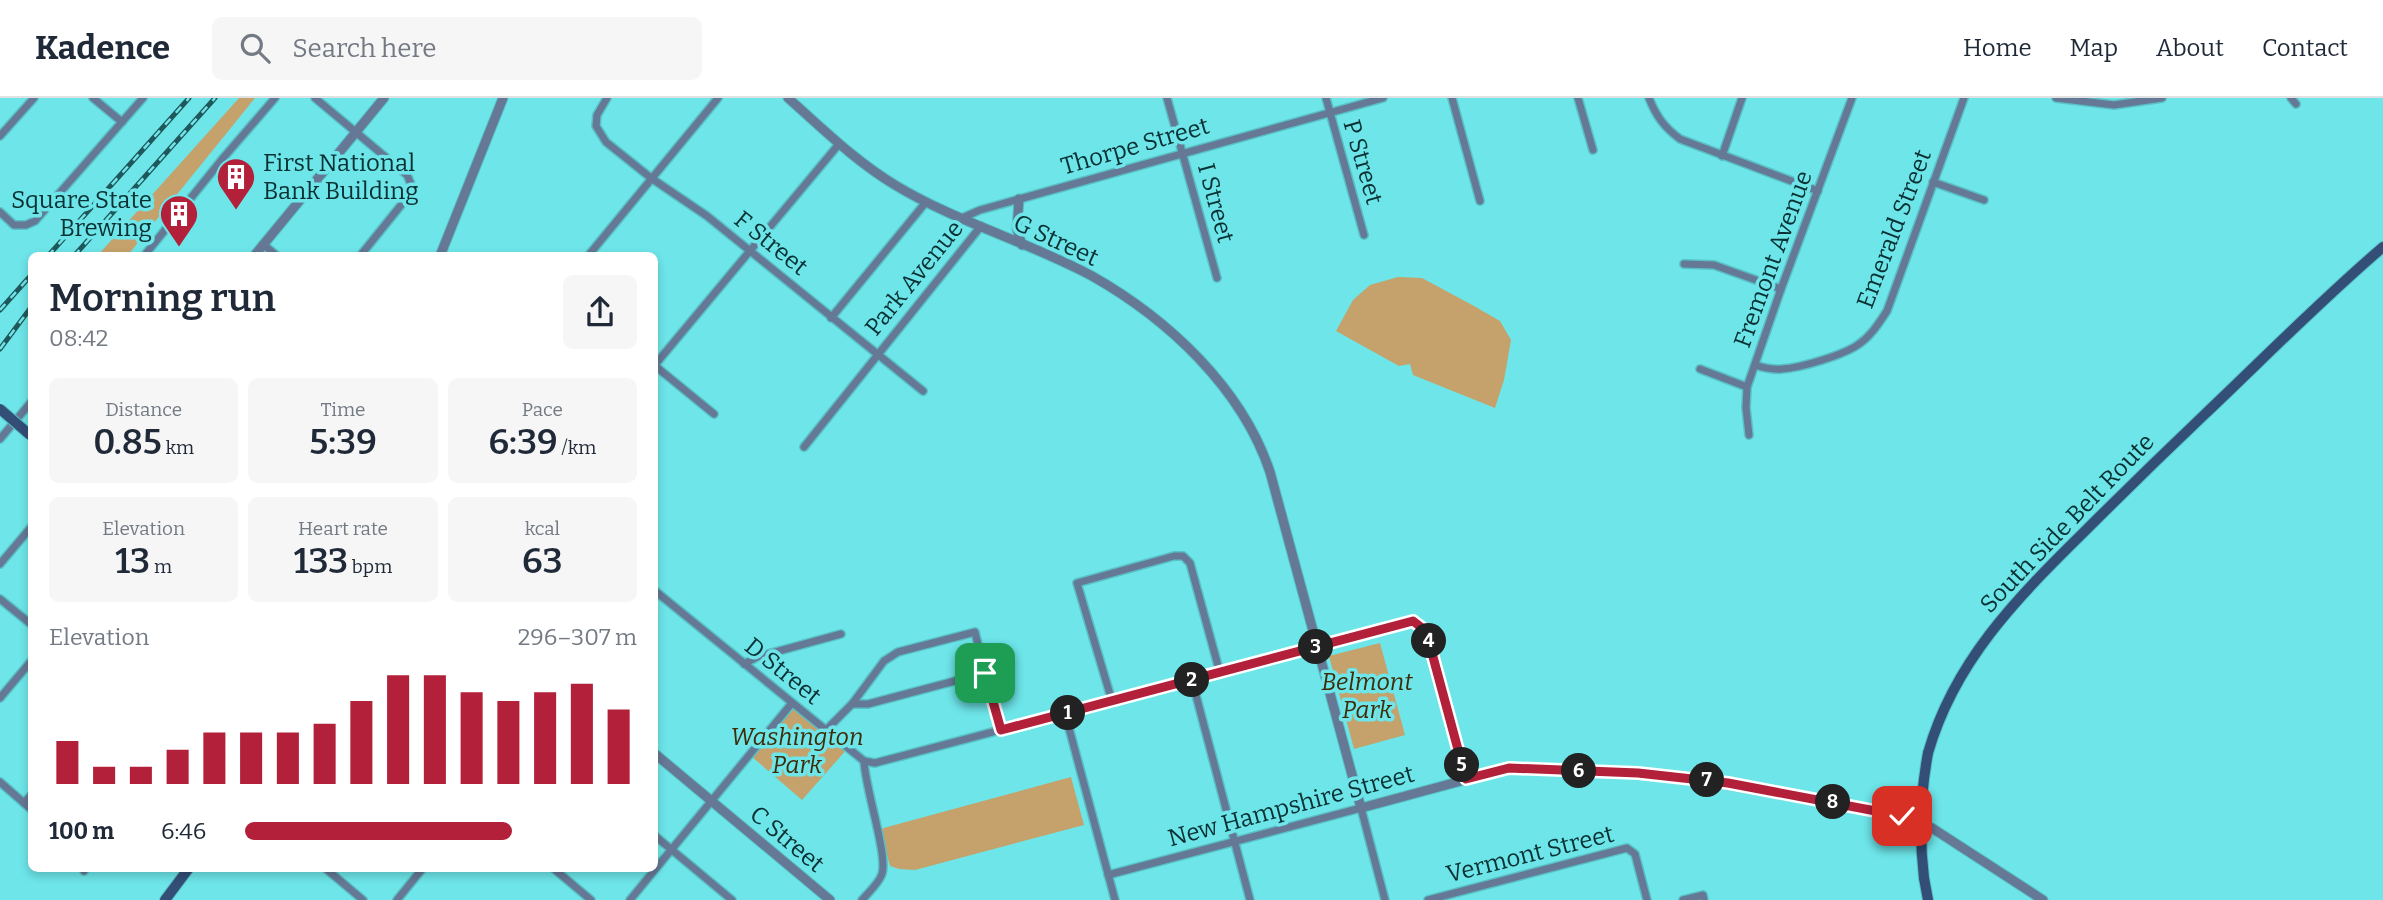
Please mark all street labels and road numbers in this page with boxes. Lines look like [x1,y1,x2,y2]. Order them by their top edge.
street label: Thorpe Street [1058,111,1213,181]
street label: P Street [1338,116,1389,208]
street label: Emerald Street [1851,146,1937,312]
street label: I Street [1192,160,1240,246]
street label: Fremont Avenue [1728,167,1818,351]
street label: F Street [729,205,814,281]
street label: G Street [1009,208,1103,272]
street label: Park Avenue [859,215,969,341]
street label: South Side Belt Route [1974,428,2160,618]
street label: D Street [739,632,827,710]
street label: New Hampshire Street [1165,760,1417,852]
street label: C Street [744,800,830,878]
street label: Vermont Street [1443,820,1617,888]

